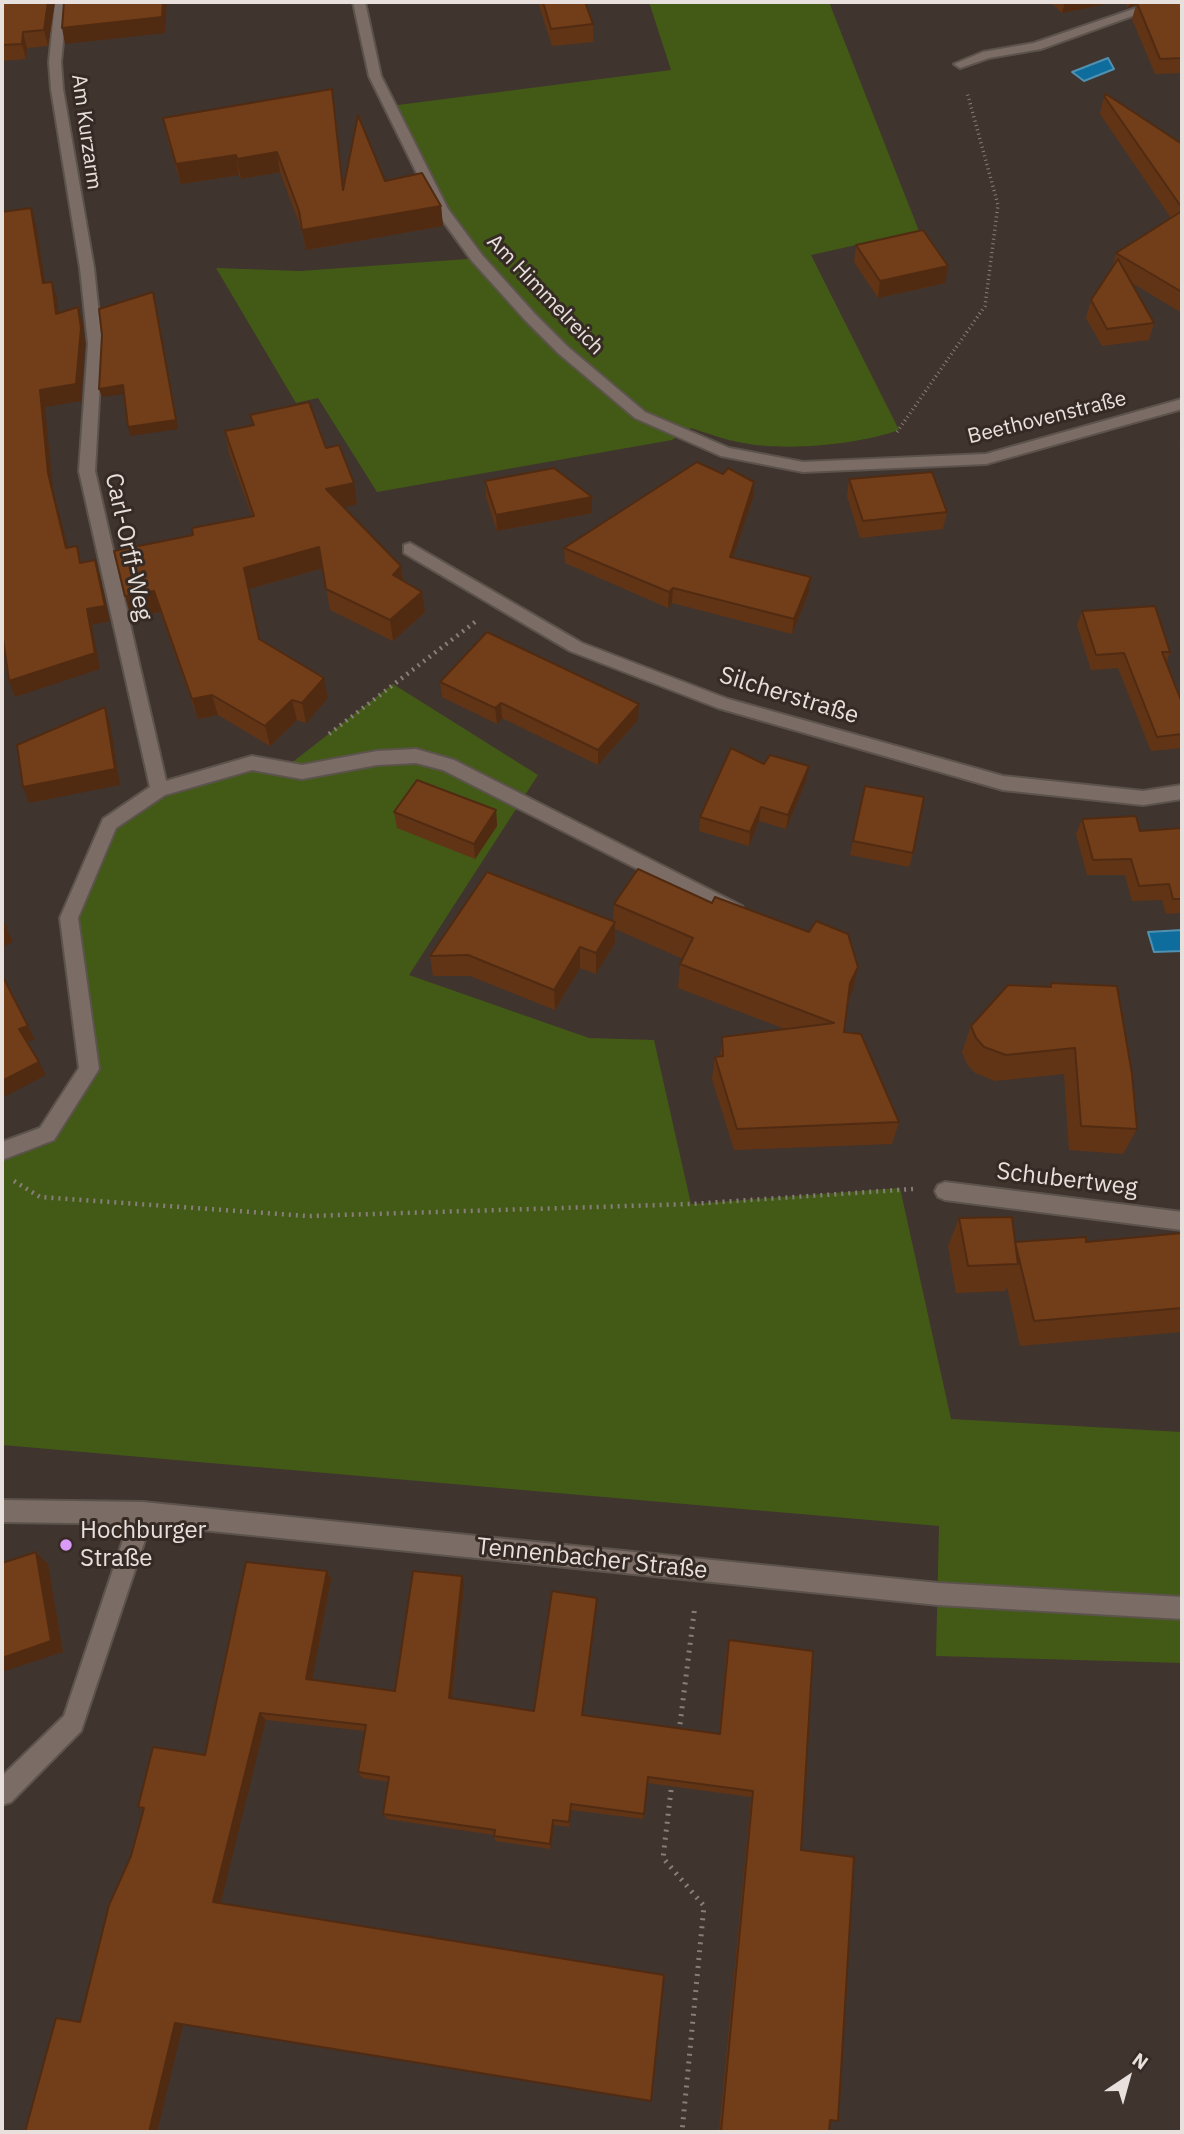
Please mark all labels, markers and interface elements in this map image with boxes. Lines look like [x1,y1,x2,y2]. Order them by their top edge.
street label: Am Kurzarm [65,73,107,191]
street label: Am Himmelreich [481,230,609,360]
street label: Beethovenstraße [965,386,1129,450]
street label: Carl-Orff-Weg [98,470,158,624]
street label: Silcherstraße [716,661,862,731]
street label: Schubertweg [995,1157,1139,1203]
place label: Hochburger Straße [80,1517,206,1573]
street label: Tennenbacher Straße [475,1533,709,1585]
marker: Hochburger Straße [58,1537,74,1553]
north arrow [1093,2043,1163,2113]
text: N [1128,2047,1153,2075]

